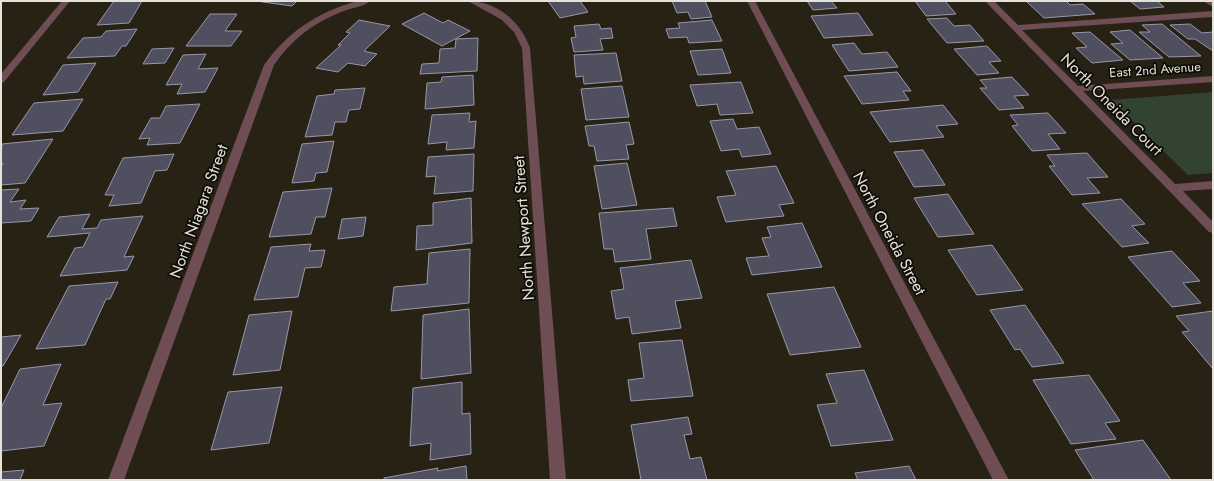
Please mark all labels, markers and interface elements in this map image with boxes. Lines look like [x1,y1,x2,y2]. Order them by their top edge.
street label: North Oneida Court [1055,48,1168,161]
street label: East 2nd Avenue [1109,57,1202,82]
street label: North Niagara Street [164,141,233,281]
street label: North Newport Street [507,155,540,301]
street label: North Oneida Street [847,167,932,299]

